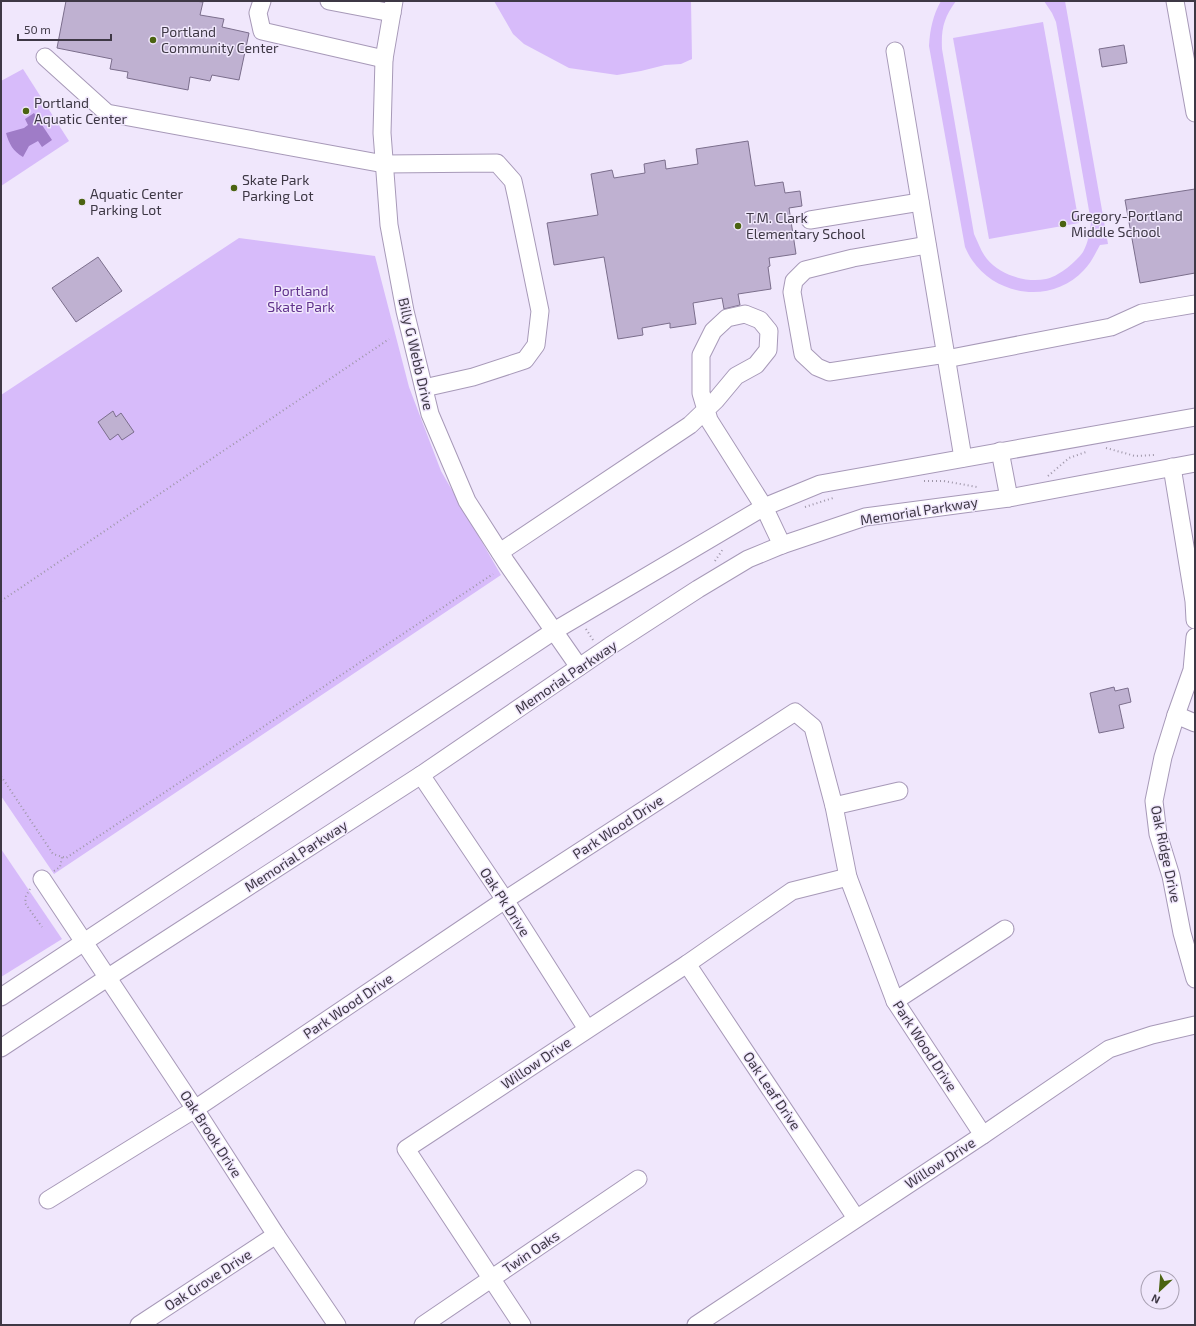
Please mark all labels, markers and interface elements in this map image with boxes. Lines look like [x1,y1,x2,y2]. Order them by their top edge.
scale bar [18,16,111,42]
text: 50 m [24,22,51,36]
place label: Portland Community Center [161,23,279,56]
marker: Portland Community Center [148,35,158,45]
place label: Portland Aquatic Center [34,94,128,127]
marker: Portland Aquatic Center [21,106,31,116]
place label: Skate Park Parking Lot [242,171,314,204]
marker: Skate Park Parking Lot [229,183,239,193]
place label: Aquatic Center Parking Lot [90,185,184,218]
marker: Aquatic Center Parking Lot [77,197,87,207]
place label: Gregory-Portland Middle School [1071,207,1183,240]
place label: T.M. Clark Elementary School [746,209,866,242]
marker: Gregory-Portland Middle School [1058,219,1068,229]
marker: T.M. Clark Elementary School [733,221,743,231]
park label: Portland Skate Park [267,282,335,315]
street label: Billy G Webb Drive [395,296,438,412]
street label: Memorial Parkway [859,493,980,528]
street label: Memorial Parkway [512,636,620,717]
street label: Park Wood Drive [569,791,666,862]
street label: Oak Ridge Drive [1148,804,1185,904]
street label: Memorial Parkway [241,816,351,895]
street label: Oak Pk Drive [477,864,534,939]
street label: Park Wood Drive [300,969,396,1042]
street label: Park Wood Drive [890,997,961,1094]
street label: Willow Drive [498,1033,574,1092]
street label: Oak Leaf Drive [740,1048,805,1133]
street label: Oak Brook Drive [177,1087,246,1181]
street label: Willow Drive [901,1134,978,1192]
street label: Twin Oaks [499,1226,562,1277]
street label: Oak Grove Drive [161,1245,254,1314]
north arrow [1140,1270,1180,1310]
text: N [1149,1292,1162,1307]

